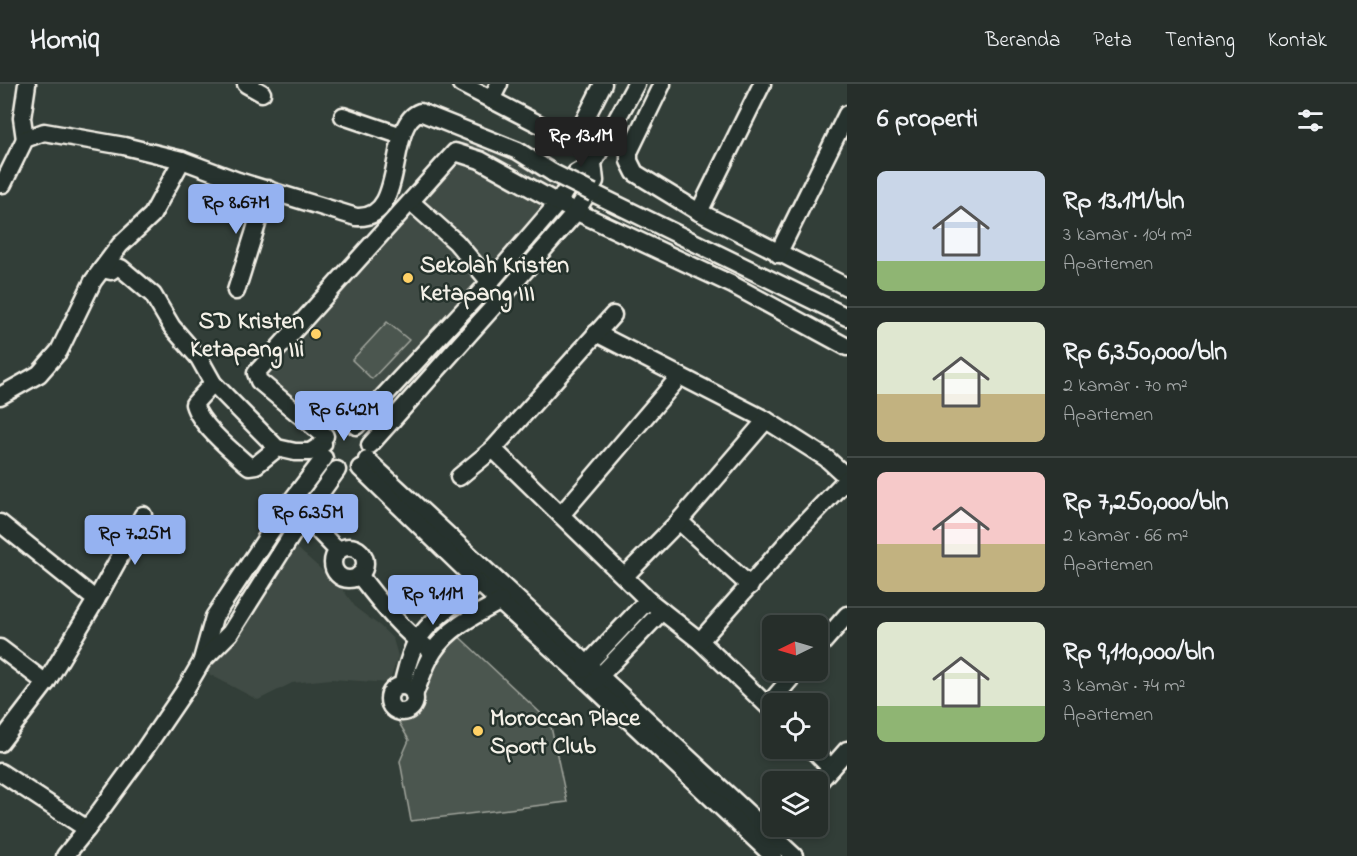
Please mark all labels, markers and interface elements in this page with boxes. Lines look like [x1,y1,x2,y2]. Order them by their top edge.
text: Homiq [30,21,99,62]
text: Beranda [985,26,1060,56]
text: Peta [1093,26,1132,56]
text: Tentang [1165,26,1235,56]
text: Kontak [1268,26,1327,56]
text: 6 properti [877,101,978,139]
icon: filters [1294,104,1327,137]
pin: Rp 13.1M [519,117,643,168]
text: Rp 13.1M [549,122,613,151]
text: Rp 13.1M/bln [1063,183,1185,221]
pin: Rp 8.67M [174,184,298,235]
text: Rp 8.67M [202,189,270,218]
icon: home [925,195,997,267]
text: 3 kamar · 104 m² [1063,221,1192,250]
place label: Sekolah Kristen Ketapang III [420,249,569,313]
text: Apartemen [1063,250,1153,279]
marker: Sekolah Kristen Ketapang III [401,271,415,285]
place label: SD Kristen Ketapang IIi [190,305,304,369]
marker: SD Kristen Ketapang IIi [309,327,323,341]
text: Rp 6,350,000/bln [1063,334,1227,372]
icon: home [925,346,997,418]
text: 2 kamar · 70 m² [1063,372,1188,401]
pin: Rp 6.42M [282,391,406,442]
text: Rp 6.42M [309,396,379,425]
text: Apartemen [1063,401,1153,430]
text: Rp 7,250,000/bln [1063,484,1229,522]
pin: Rp 6.35M [246,494,370,545]
icon: home [925,496,997,568]
text: Rp 6.35M [272,499,344,528]
pin: Rp 7.25M [73,515,197,566]
text: Rp 7.25M [99,520,171,549]
text: 2 kamar · 66 m² [1063,522,1188,551]
text: Apartemen [1063,551,1153,580]
pin: Rp 9.11M [371,575,495,626]
text: Rp 9.11M [402,580,464,609]
north arrow [762,615,828,681]
map controls [762,615,828,837]
text: Rp 9,110,000/bln [1063,634,1214,672]
icon: home [925,646,997,718]
text: 3 kamar · 74 m² [1063,672,1186,701]
button: locate [762,693,828,759]
text: Apartemen [1063,701,1153,730]
place label: Moroccan Place Sport Club [490,702,641,765]
marker: Moroccan Place Sport Club [471,724,485,738]
button: layers [762,771,828,837]

